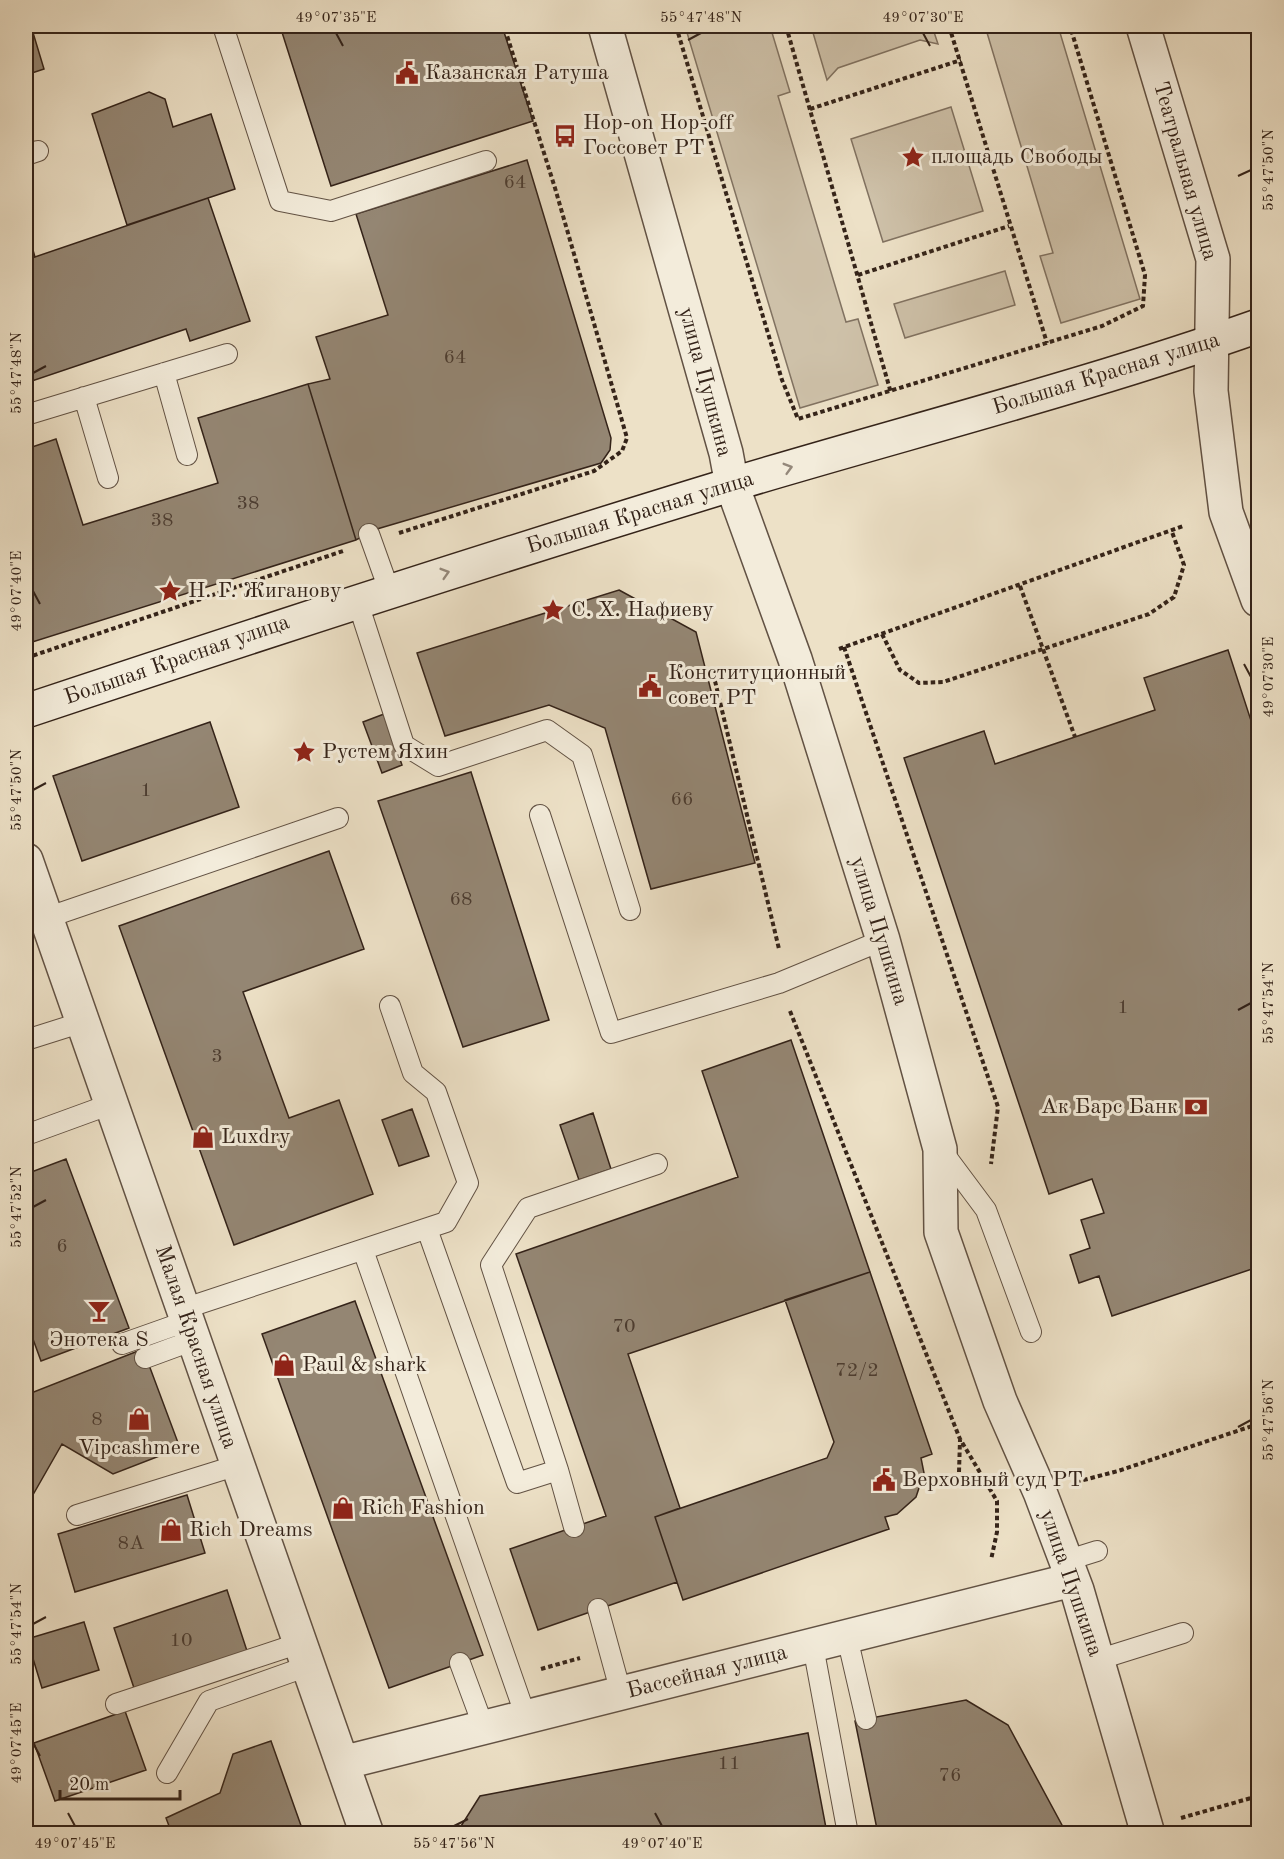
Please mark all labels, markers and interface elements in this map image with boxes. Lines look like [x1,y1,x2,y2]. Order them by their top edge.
text: 49°07'35"E [296,11,376,26]
text: 55°47'48"N [660,11,742,26]
text: 49°07'30"E [883,11,963,26]
public building icon: Казанская Ратуша [394,60,420,86]
place label: Казанская Ратуша [425,62,609,84]
street label: Театральная улица [1149,79,1221,263]
place label: Hop-on Hop-off Госсовет РТ [583,112,734,159]
bus stop icon: Hop-on Hop-off Госсовет РТ [552,123,578,149]
text: 55°47'50"N [1262,129,1277,211]
place icon: площадь Свободы [900,144,926,170]
place label: площадь Свободы [931,146,1103,168]
house number: 64 [503,173,527,193]
street label: улица Пушкина [674,305,736,459]
street label: Большая Красная улица [990,329,1222,419]
text: 55°47'48"N [10,332,25,414]
house number: 64 [443,348,467,368]
one-way arrow [783,463,793,475]
street label: Большая Красная улица [524,468,756,558]
house number: 38 [236,494,260,514]
house number: 38 [150,511,174,531]
text: 49°07'40"E [10,551,25,631]
one-way arrow [439,568,450,580]
place icon: Н. Г. Жиганову [157,578,183,604]
place label: Н. Г. Жиганову [188,580,342,602]
place icon: С. Х. Нафиеву [540,597,566,623]
place label: С. Х. Нафиеву [571,599,714,621]
street label: Большая Красная улица [62,611,293,709]
text: 49°07'30"E [1262,637,1277,717]
place label: Конституционный совет РТ [668,662,846,709]
public building icon: Конституционный совет РТ [637,673,663,699]
place icon: Рустем Яхин [291,739,317,765]
place label: Рустем Яхин [322,741,448,763]
text: 55°47'50"N [10,749,25,831]
house number: 1 [140,781,152,801]
house number: 66 [670,790,694,810]
street label: улица Пушкина [846,854,912,1008]
house number: 68 [449,890,473,910]
text: 55°47'54"N [1262,962,1277,1044]
house number: 1 [1117,998,1129,1018]
house number: 3 [211,1047,223,1067]
bank icon: Ак Барс Банк [1183,1094,1209,1120]
place label: Ак Барс Банк [1041,1096,1178,1118]
shop icon: Luxdry [190,1124,216,1150]
place label: Luxdry [221,1126,291,1148]
text: 55°47'52"N [10,1166,25,1248]
house number: 6 [56,1237,68,1257]
street label: Малая Красная улица [151,1242,241,1452]
bar icon: Энотека S [86,1298,112,1324]
house number: 70 [612,1317,636,1337]
place label: Энотека S [49,1329,149,1351]
shop icon: Paul & shark [271,1352,297,1378]
place label: Paul & shark [302,1354,427,1376]
house number: 72/2 [835,1361,879,1381]
text: 55°47'56"N [1262,1379,1277,1461]
shop icon: Vipcashmere [126,1406,152,1432]
house number: 8 [91,1410,103,1430]
place label: Vipcashmere [78,1437,200,1459]
public building icon: Верховный суд РТ [871,1467,897,1493]
place label: Верховный суд РТ [902,1469,1083,1491]
shop icon: Rich Fashion [330,1495,356,1521]
place label: Rich Fashion [361,1497,485,1519]
street label: улица Пушкина [1036,1507,1107,1660]
shop icon: Rich Dreams [158,1517,184,1543]
place label: Rich Dreams [189,1519,313,1541]
house number: 8А [118,1534,144,1554]
text: 55°47'54"N [10,1583,25,1665]
house number: 10 [169,1631,193,1651]
street label: Бассейная улица [625,1641,790,1703]
text: 49°07'45"E [10,1703,25,1783]
house number: 11 [717,1754,741,1774]
scale bar [60,1763,180,1801]
house number: 76 [938,1766,962,1786]
text: 20 m [69,1776,109,1794]
text: 49°07'45"E [35,1837,115,1852]
text: 55°47'56"N [413,1837,495,1852]
text: 49°07'40"E [622,1837,702,1852]

